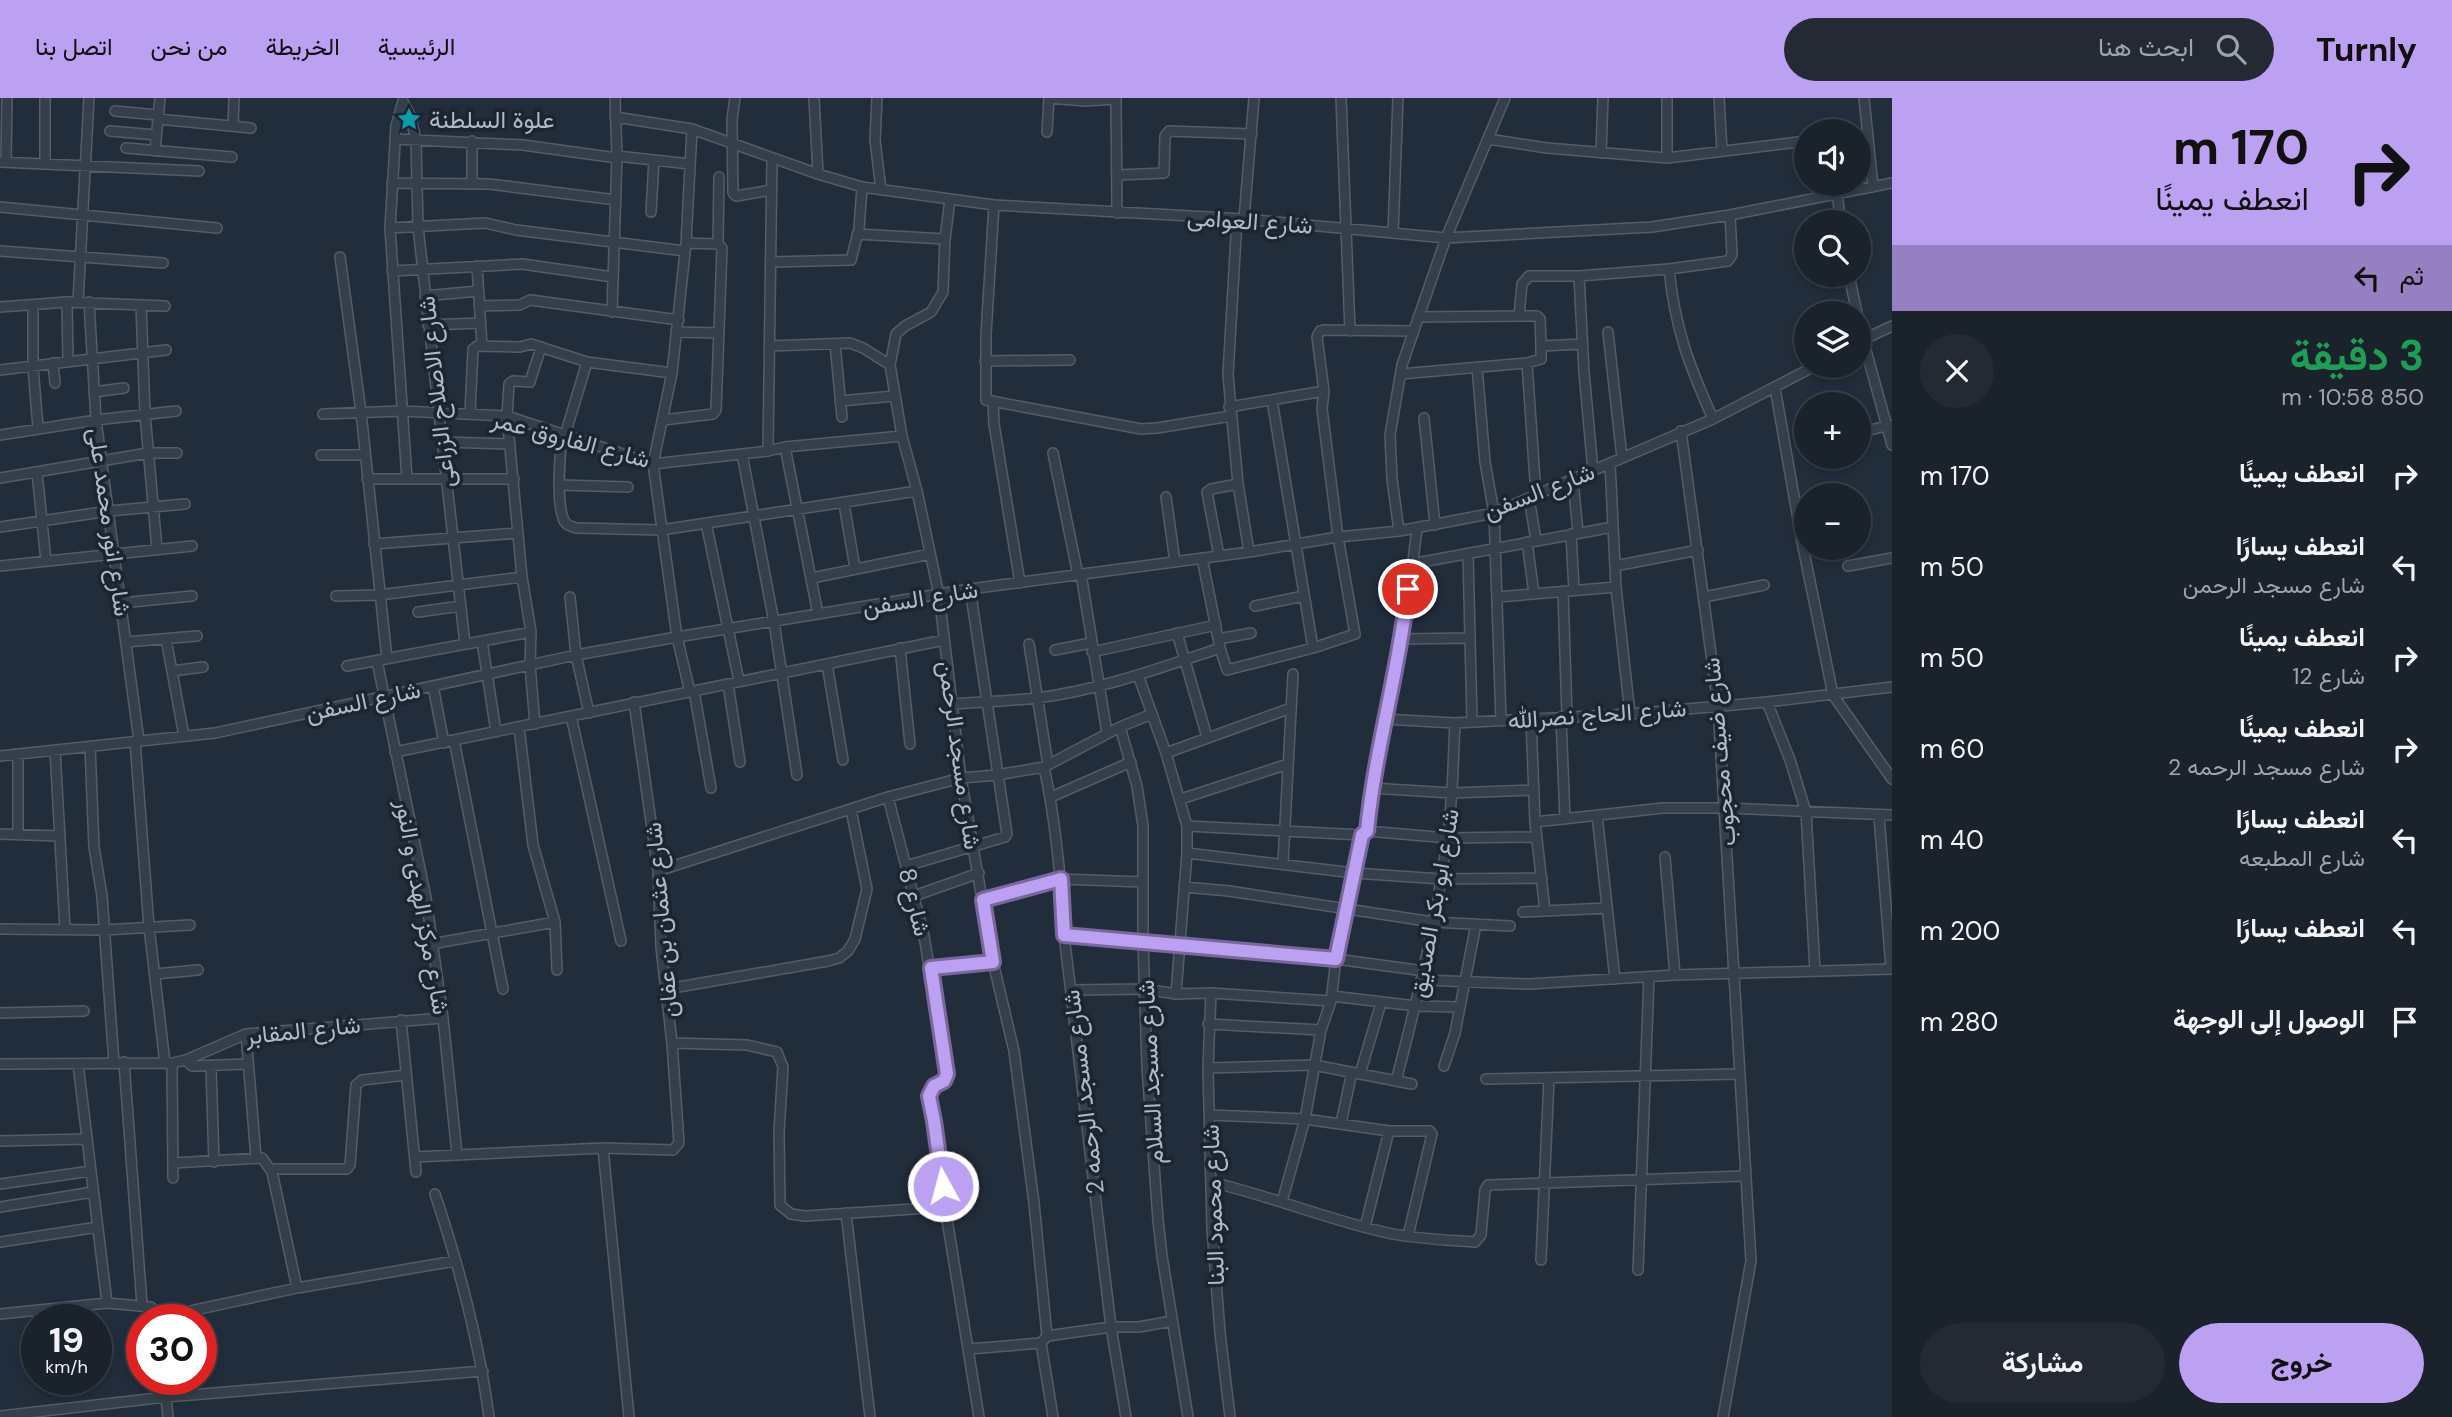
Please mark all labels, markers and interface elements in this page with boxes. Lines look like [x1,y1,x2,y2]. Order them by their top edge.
search box [1784,18,2274,81]
text: Turnly [2316,28,2417,71]
text: ابحث هنا [2098,30,2194,64]
icon: search [2212,30,2250,68]
text: اتصل بنا [35,31,112,62]
text: من نحن [150,31,228,62]
text: الخريطة [266,31,340,62]
text: الرئيسية [378,31,455,62]
place label: علوة السلطنة [429,104,554,135]
place icon: علوة السلطنة [395,105,423,133]
text: 170 m [2173,115,2309,179]
map controls [1794,119,1871,560]
button: sound [1794,119,1871,196]
icon: right [2333,126,2424,217]
text: انعطف يمينًا [2155,178,2309,220]
street label: شارع العوامى [1186,201,1314,242]
button: search [1794,210,1871,287]
icon: left [2348,259,2386,297]
text: ثم [2400,259,2424,293]
street label: شارع الاصلاح الزراعى [411,295,462,489]
button: layers [1794,301,1871,378]
text: 3 دقيقة [2290,328,2424,383]
button: close [1920,334,1994,408]
text: 850 m · 10:58 [2281,382,2424,412]
button: + [1794,392,1871,469]
street label: شارع الفاروق عمر [487,403,653,476]
street label: شارع انور محمد على [80,426,139,618]
street label: شارع السفن [1479,456,1599,527]
text: انعطف يمينًا [2239,456,2365,490]
icon: right [2386,457,2424,495]
text: 170 m [1920,459,1990,493]
button: − [1794,483,1871,560]
text: انعطف يسارًا [2236,529,2365,563]
icon: left [2386,548,2424,586]
text: 50 m [1920,550,1984,584]
pin [1378,559,1438,619]
icon: arrive [1389,570,1427,608]
text: شارع مسجد الرحمن [2183,570,2365,600]
street label: شارع السفن [860,574,980,623]
text: انعطف يمينًا [2239,620,2365,654]
icon: right [2386,639,2424,677]
text: 50 m [1920,641,1984,675]
street label: شارع ضيف محجوب [1695,656,1744,848]
street label: شارع مسجد الرحمن [930,659,989,851]
text: شارع 12 [2292,661,2365,691]
street label: شارع السفن [303,674,423,729]
street label: شارع الحاج نصرالله [1507,692,1688,737]
text: انعطف يمينًا [2239,711,2365,745]
icon: right [2386,730,2424,768]
text: 60 m [1920,732,1984,766]
text: شارع مسجد الرحمه 2 [2168,752,2365,782]
street label: شارع مركز الهدى و النور [388,796,457,1017]
text: انعطف يسارًا [2236,802,2365,836]
street label: شارع ابو بكر الصديق [1402,806,1467,1000]
street label: شارع عثمان بن عفان [637,821,686,1019]
icon: left [2386,821,2424,859]
text: 40 m [1920,823,1984,857]
text: شارع المطبعه [2239,843,2365,873]
street label: شارع 8 [891,865,938,940]
text: انعطف يسارًا [2236,911,2365,945]
icon: left [2386,912,2424,950]
text: 200 m [1920,914,2000,948]
street label: شارع مسجد السلام [1130,979,1171,1165]
street label: شارع مسجد الرحمه 2 [1055,988,1112,1196]
text: الوصول إلى الوجهة [2173,1002,2365,1036]
icon: arrive [2386,1003,2424,1041]
text: 280 m [1920,1005,1998,1039]
street label: شارع المقابر [243,1009,362,1053]
street label: شارع محمود البنا [1195,1124,1232,1286]
position arrow [906,1149,980,1223]
speed limit sign: 30 [126,1304,217,1395]
text: 19 [49,1317,84,1363]
button: مشاركة [1920,1323,2165,1403]
button: خروج [2179,1323,2424,1403]
text: km/h [45,1355,88,1379]

